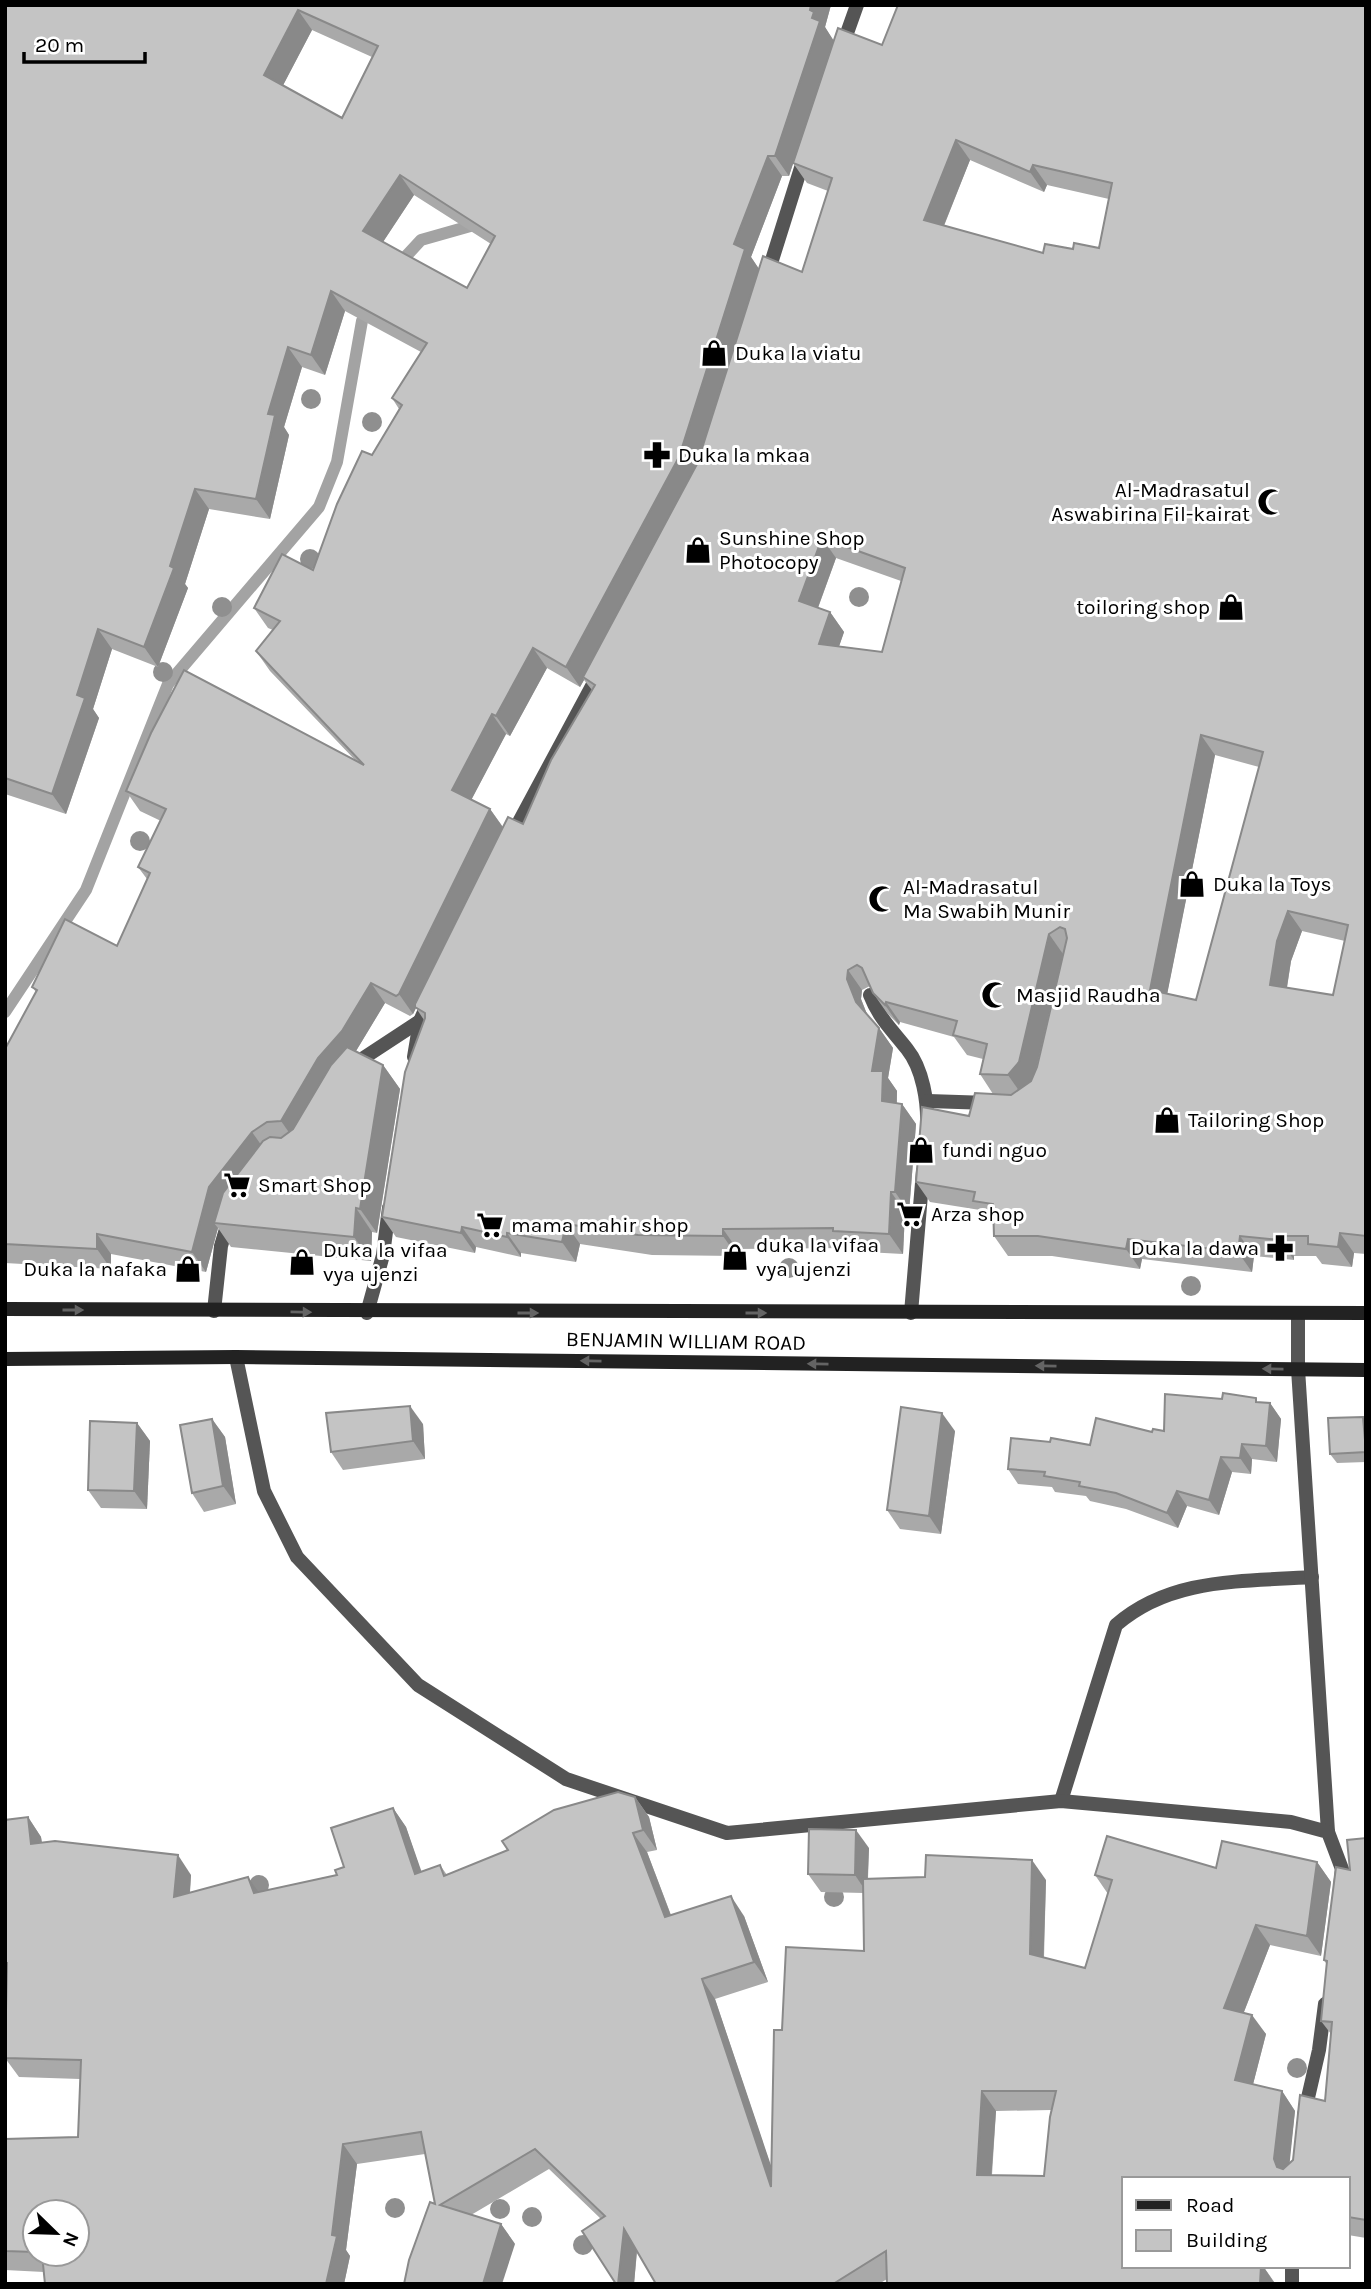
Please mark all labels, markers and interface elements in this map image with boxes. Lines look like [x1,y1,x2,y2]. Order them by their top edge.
scale bar [24,21,145,65]
text: 20 m [35,33,84,57]
shop icon: Duka la viatu [699,338,729,368]
place label: Duka la viatu [735,341,861,365]
pharmacy icon: Duka la mkaa [642,440,672,470]
place label: Duka la mkaa [678,443,810,467]
place label: Al-Madrasatul Aswabirina Fil-kairat [1051,478,1250,526]
mosque icon: Al-Madrasatul Aswabirina Fil-kairat [1256,487,1286,517]
place label: Sunshine Shop Photocopy [719,526,865,574]
shop icon: Sunshine Shop Photocopy [683,535,713,565]
shop icon: toiloring shop [1216,592,1246,622]
place label: toiloring shop [1076,595,1210,619]
shop icon: Duka la Toys [1177,869,1207,899]
place label: Duka la Toys [1213,872,1332,896]
place label: Al-Madrasatul Ma Swabih Munir [903,875,1071,923]
mosque icon: Al-Madrasatul Ma Swabih Munir [867,884,897,914]
mosque icon: Masjid Raudha [980,980,1010,1010]
place label: Masjid Raudha [1016,983,1160,1007]
shop icon: Tailoring Shop [1152,1105,1182,1135]
place label: Tailoring Shop [1188,1108,1324,1132]
shop icon: fundi nguo [906,1135,936,1165]
place label: fundi nguo [942,1138,1047,1162]
supermarket icon: Smart Shop [222,1170,252,1200]
place label: Smart Shop [258,1173,372,1197]
supermarket icon: Arza shop [895,1199,925,1229]
place label: Arza shop [931,1202,1025,1226]
supermarket icon: mama mahir shop [475,1210,505,1240]
place label: mama mahir shop [511,1213,689,1237]
place label: duka la vifaa vya ujenzi [756,1233,879,1281]
pharmacy icon: Duka la dawa [1265,1233,1295,1263]
place label: Duka la dawa [1131,1236,1259,1260]
place label: Duka la vifaa vya ujenzi [323,1238,448,1286]
shop icon: duka la vifaa vya ujenzi [720,1242,750,1272]
shop icon: Duka la vifaa vya ujenzi [287,1247,317,1277]
shop icon: Duka la nafaka [173,1254,203,1284]
place label: Duka la nafaka [23,1257,167,1281]
one-way arrow [63,1304,85,1316]
one-way arrow [290,1306,312,1318]
one-way arrow [518,1307,540,1319]
one-way arrow [745,1307,767,1319]
street label: BENJAMIN WILLIAM ROAD [566,1327,806,1355]
one-way arrow [579,1355,601,1367]
one-way arrow [807,1358,829,1369]
one-way arrow [1034,1360,1056,1372]
one-way arrow [1262,1363,1284,1375]
legend [1122,2177,1350,2268]
text: Road [1186,2193,1234,2217]
north arrow [21,2198,91,2268]
text: Building [1186,2228,1267,2252]
text: N [58,2229,84,2250]

